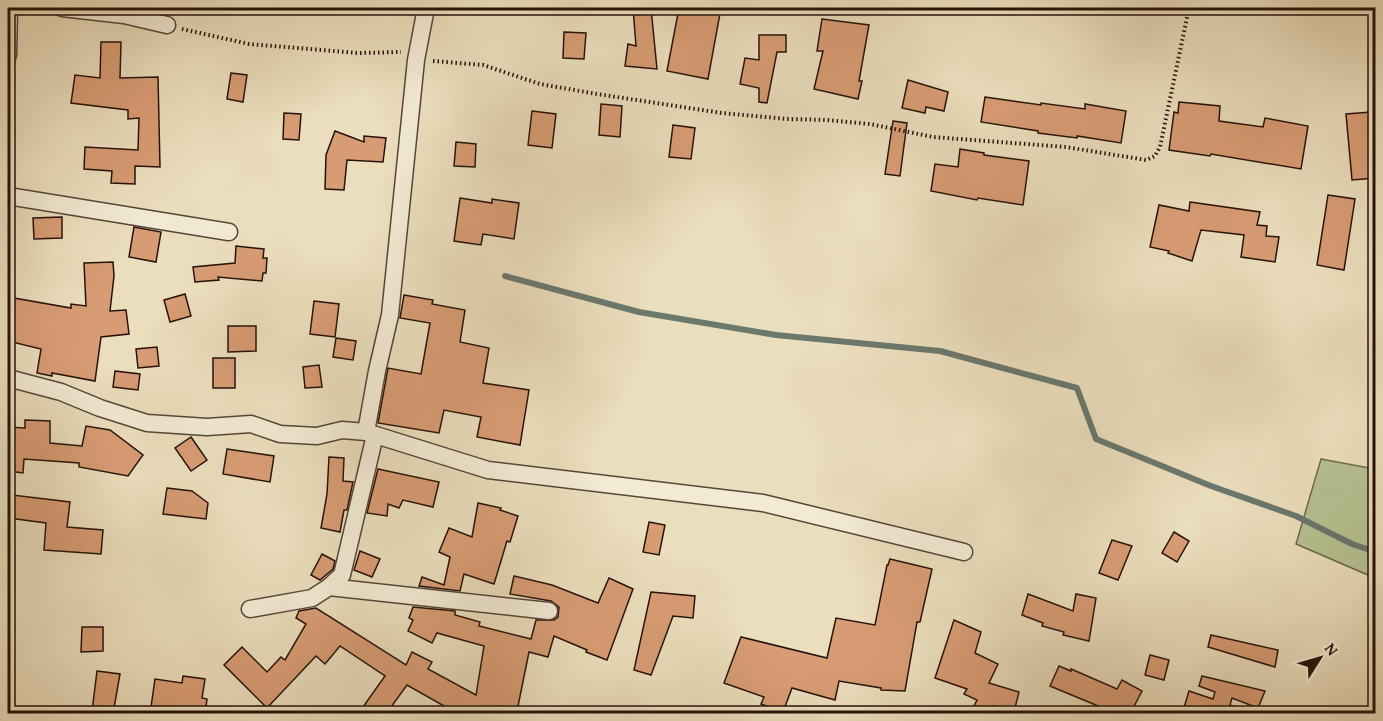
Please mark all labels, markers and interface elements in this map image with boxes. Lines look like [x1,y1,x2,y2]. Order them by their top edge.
north arrow [1290,628,1350,688]
text: N [1319,637,1345,661]

